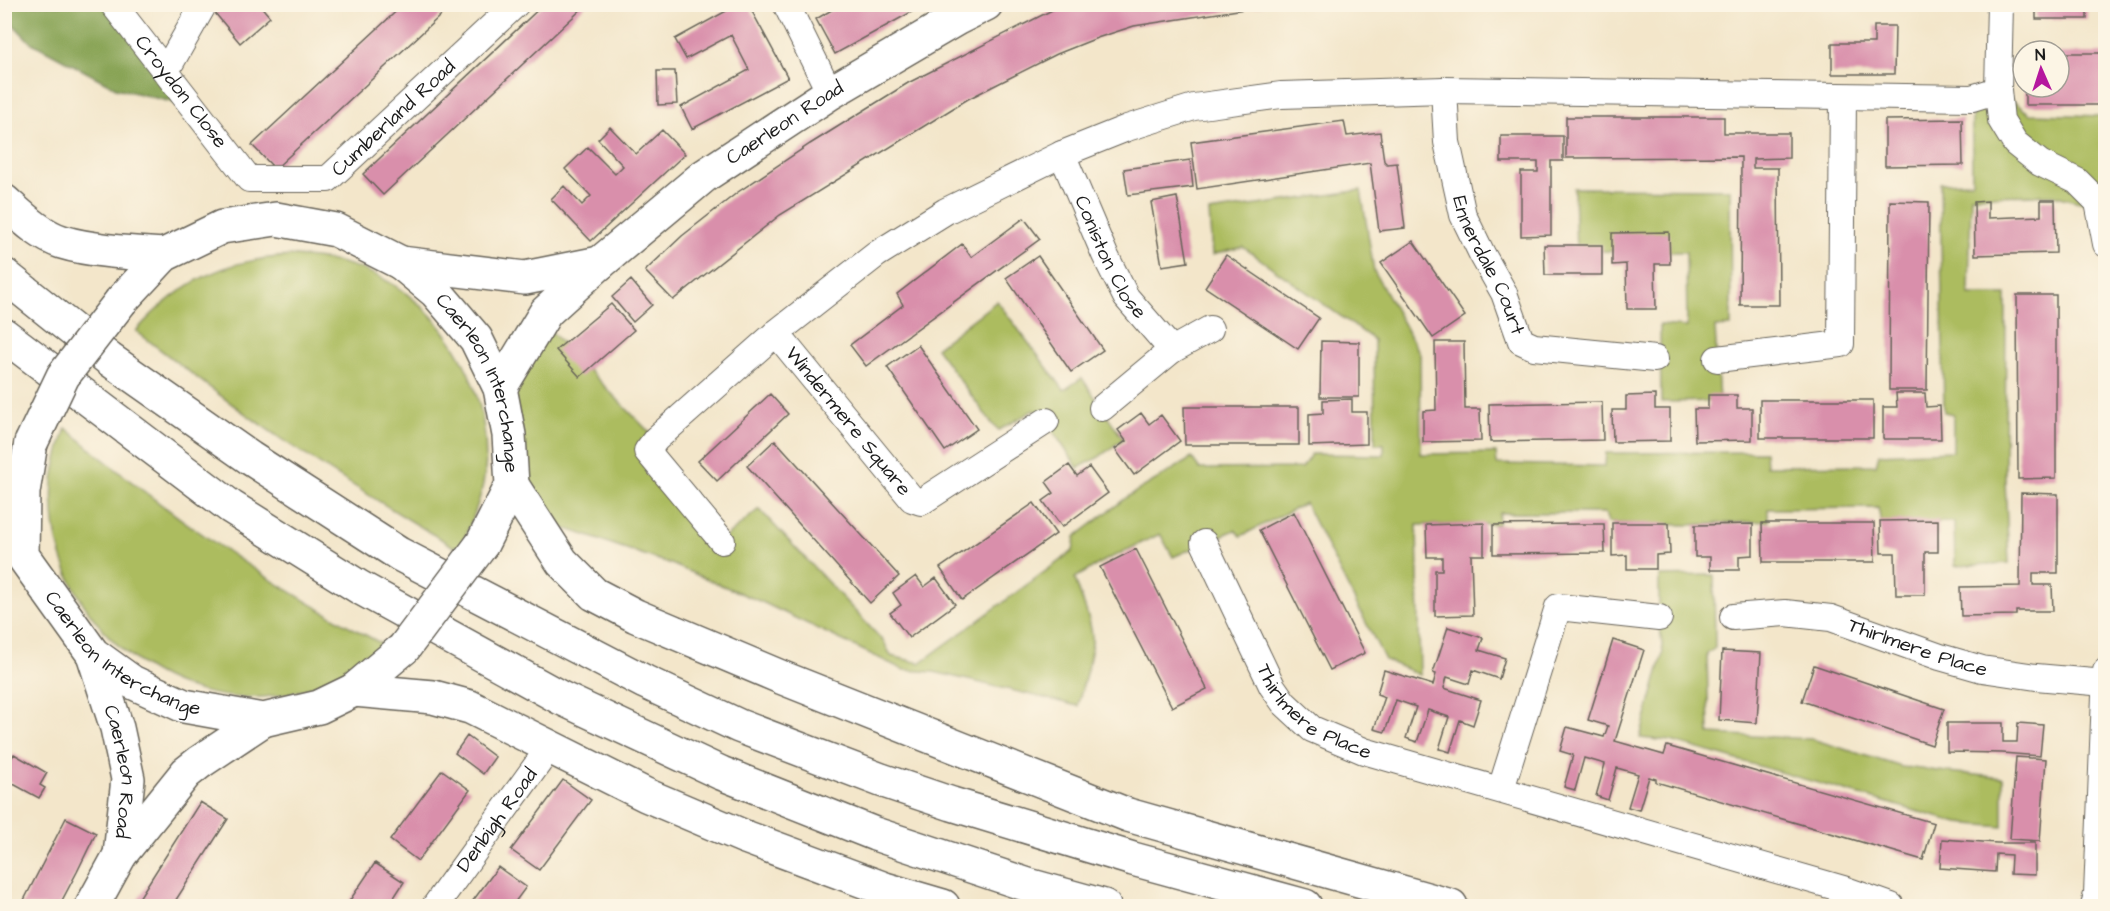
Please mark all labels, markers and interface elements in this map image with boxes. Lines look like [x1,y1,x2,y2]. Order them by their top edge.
street label: Croydon Close [128,29,234,154]
north arrow [2011,39,2071,99]
text: N [2035,44,2046,66]
street label: Cumberland Road [325,53,462,183]
street label: Caerleon Road [720,74,849,172]
street label: Coniston Close [1067,191,1153,325]
street label: Ennerdale Court [1445,193,1532,339]
street label: Caerleon Interchange [429,287,525,474]
street label: Windermere Square [779,341,918,502]
street label: Caerleon Interchange [38,585,203,723]
street label: Thirlmere Place [1844,611,1991,684]
street label: Thirlmere Place [1249,659,1375,766]
street label: Caerleon Road [96,701,142,840]
street label: Denbigh Road [450,762,544,878]

